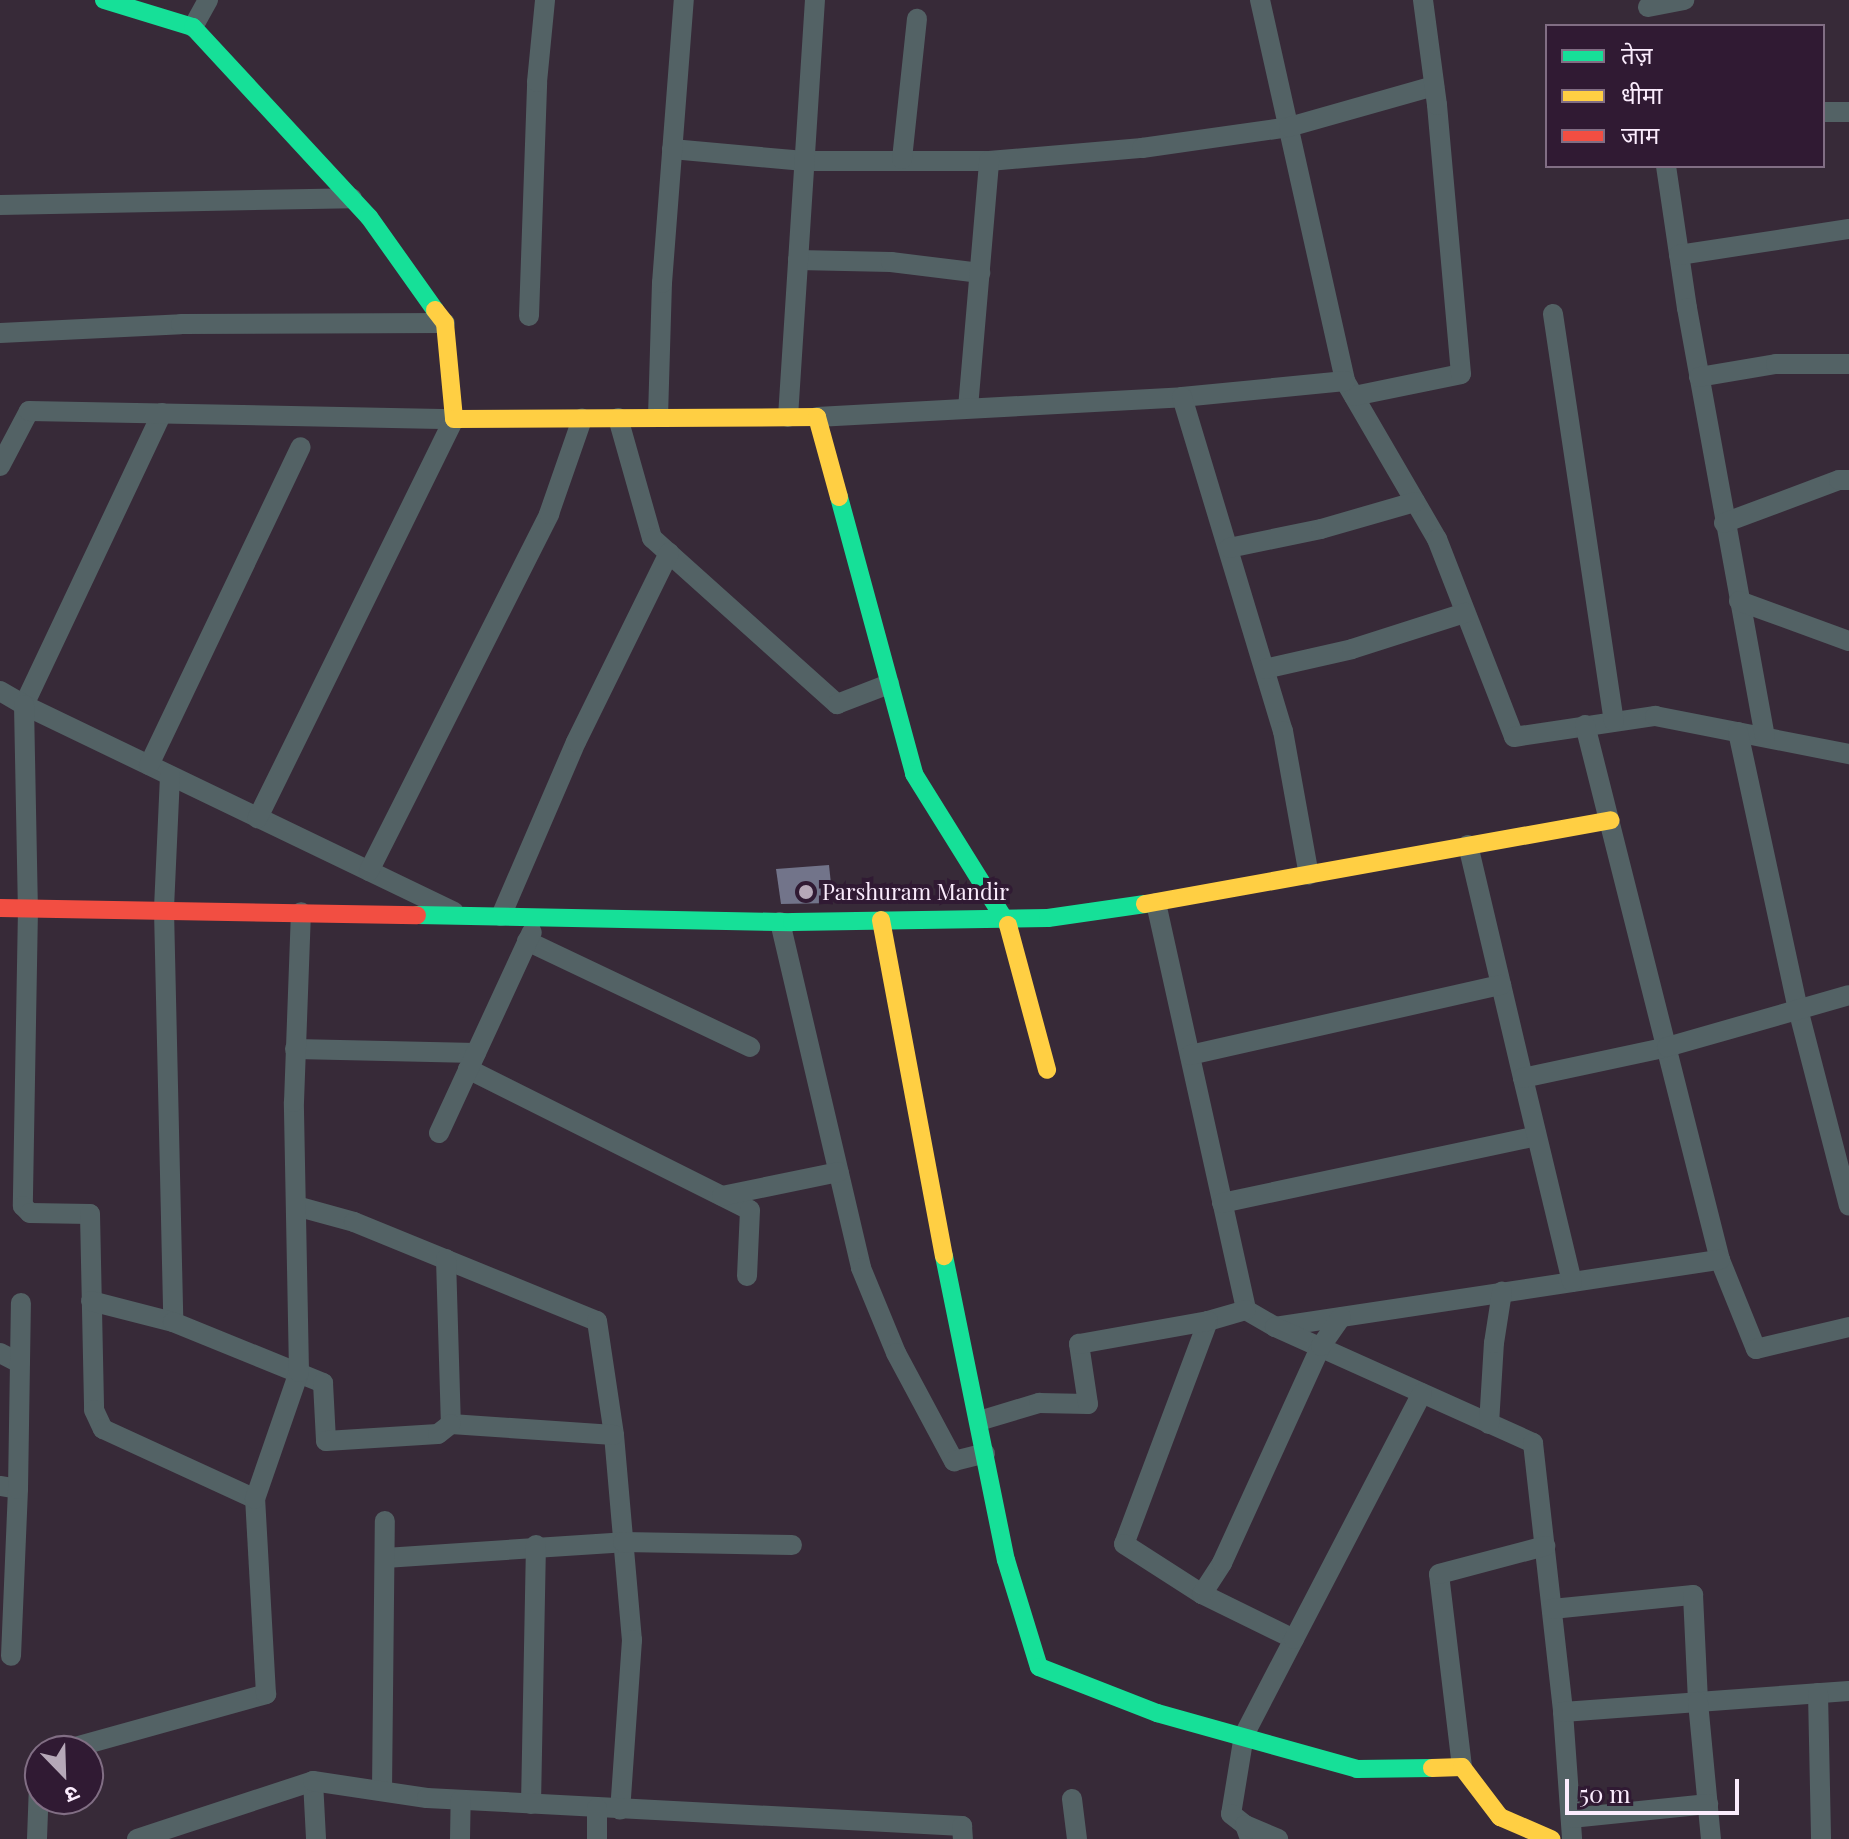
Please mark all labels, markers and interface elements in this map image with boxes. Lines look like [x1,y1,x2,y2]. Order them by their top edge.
legend [1545,24,1825,168]
text: तेज़ [1621,38,1653,70]
text: धीमा [1621,78,1663,110]
text: जाम [1621,118,1659,150]
place label: Parshuram Mandir [822,879,1009,905]
marker: Parshuram Mandir [797,883,815,901]
north arrow [24,1735,104,1815]
scale bar [1569,1763,1743,1813]
text: 50 m [1579,1777,1631,1809]
text: उ [61,1779,84,1812]

